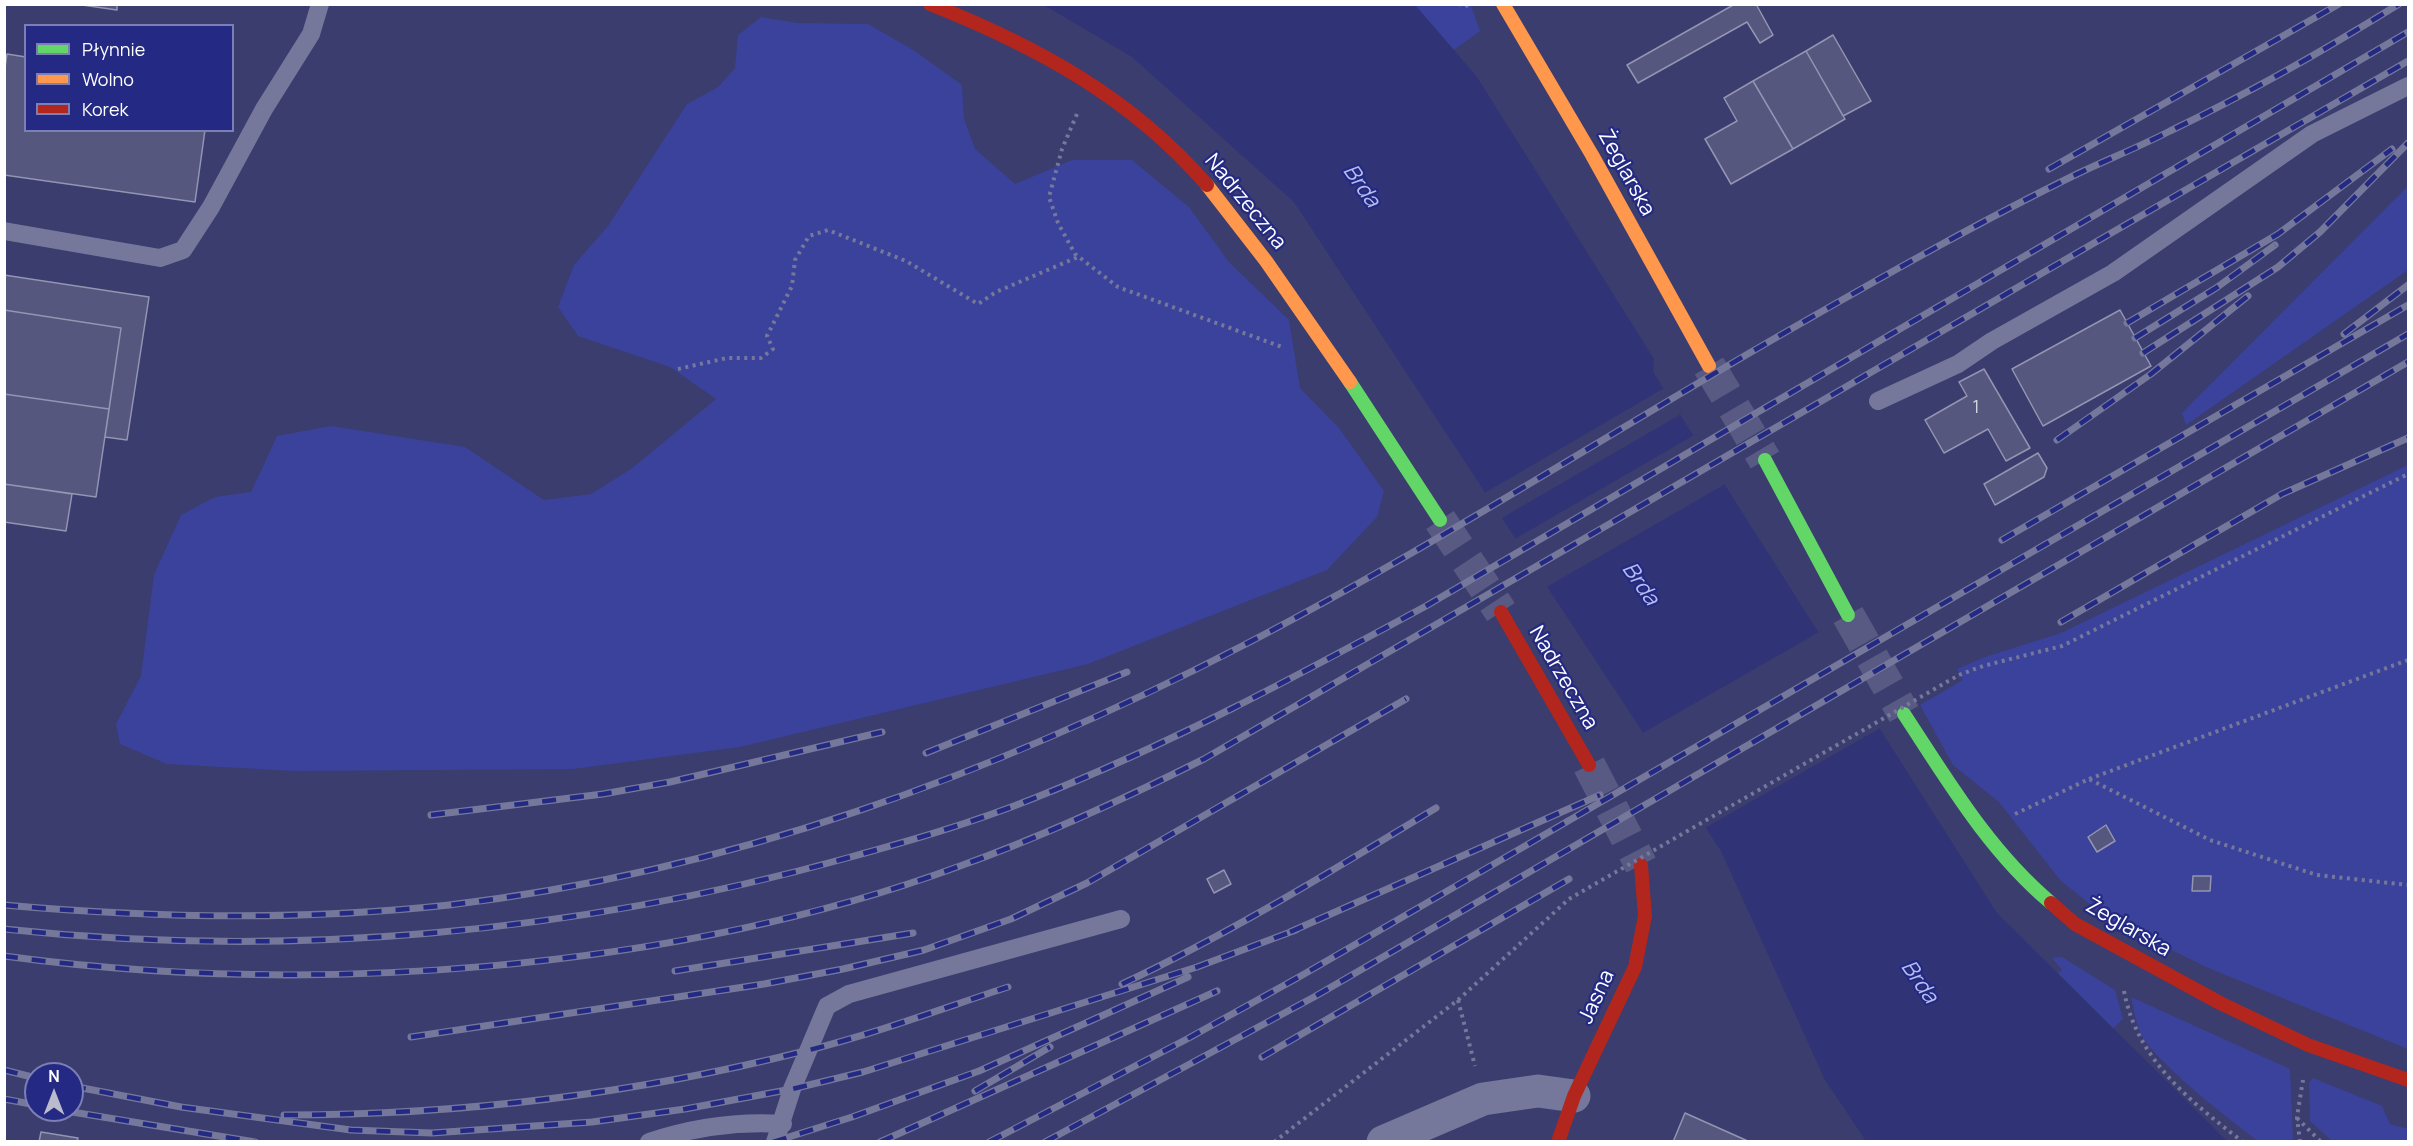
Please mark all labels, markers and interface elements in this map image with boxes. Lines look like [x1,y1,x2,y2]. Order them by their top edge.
legend [24,24,234,132]
text: Płynnie [82,37,145,61]
text: Wolno [82,67,134,91]
text: Korek [82,97,128,121]
street label: Żeglarska [1592,126,1660,220]
street label: Nadrzeczna [1199,149,1291,255]
water label: Brda [1337,159,1385,213]
house number: 1 [1972,397,1980,419]
water label: Brda [1616,557,1664,611]
street label: Nadrzeczna [1523,622,1603,734]
street label: Żeglarska [2081,893,2175,963]
water label: Brda [1895,955,1943,1009]
street label: Jasna [1574,966,1620,1028]
north arrow [24,1062,84,1122]
text: N [48,1065,60,1087]

